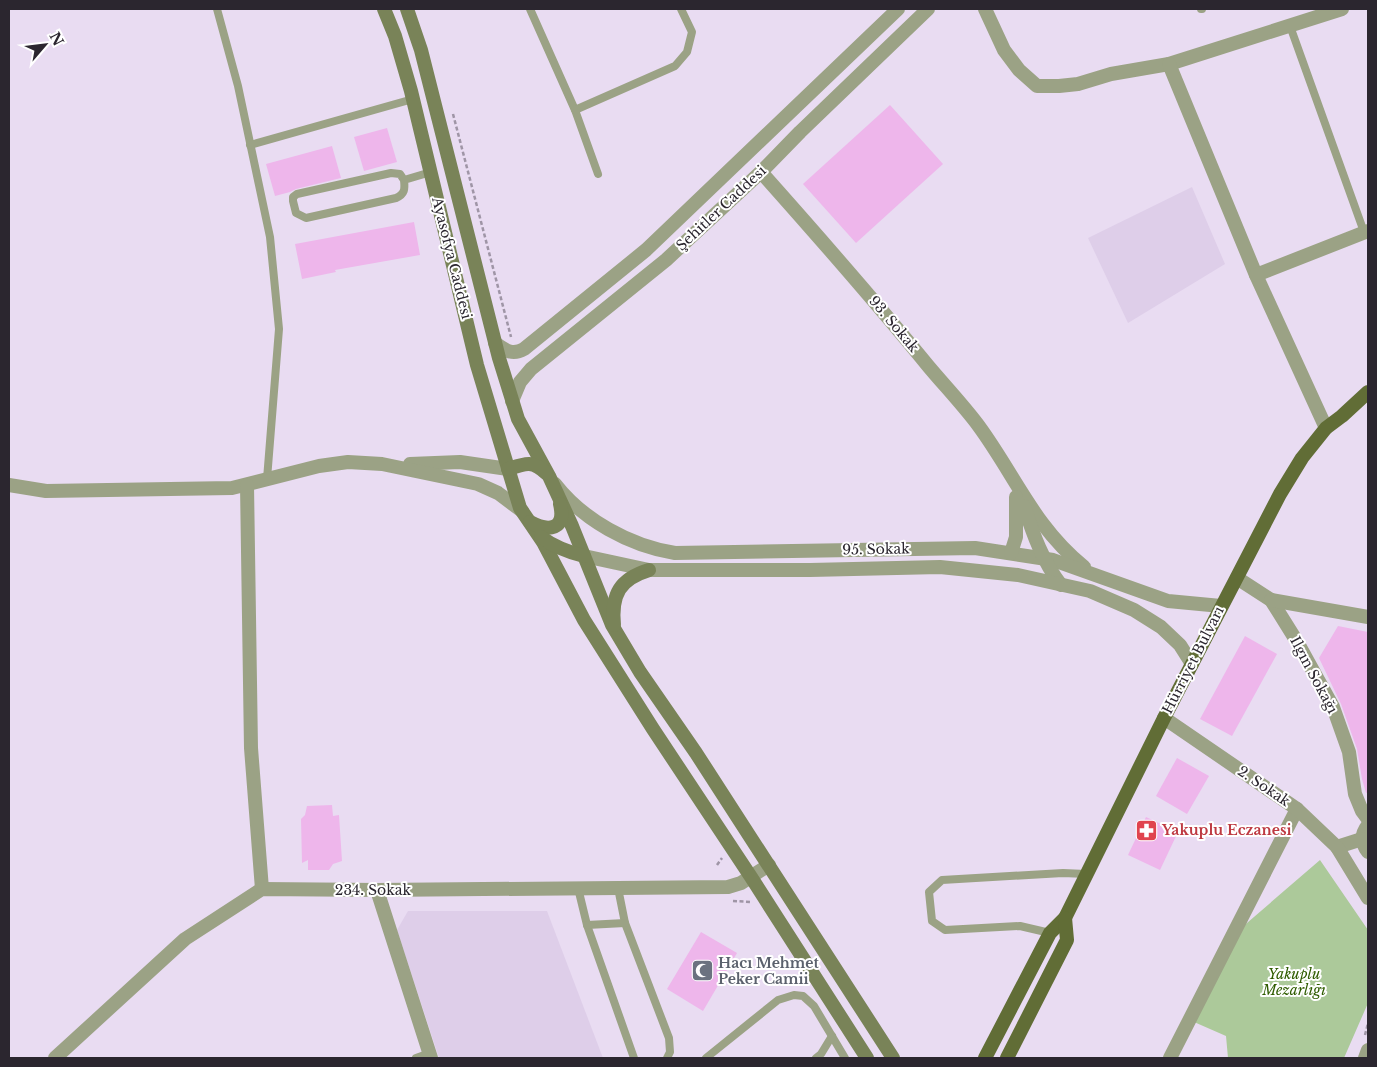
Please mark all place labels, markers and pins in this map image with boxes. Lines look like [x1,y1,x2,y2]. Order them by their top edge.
pharmacy icon: Yakuplu Eczanesi [1134,818,1158,842]
place label: Yakuplu Eczanesi [1161,821,1292,839]
place label: Hacı Mehmet Peker Camii [718,954,820,988]
mosque icon: Hacı Mehmet Peker Camii [690,959,714,983]

